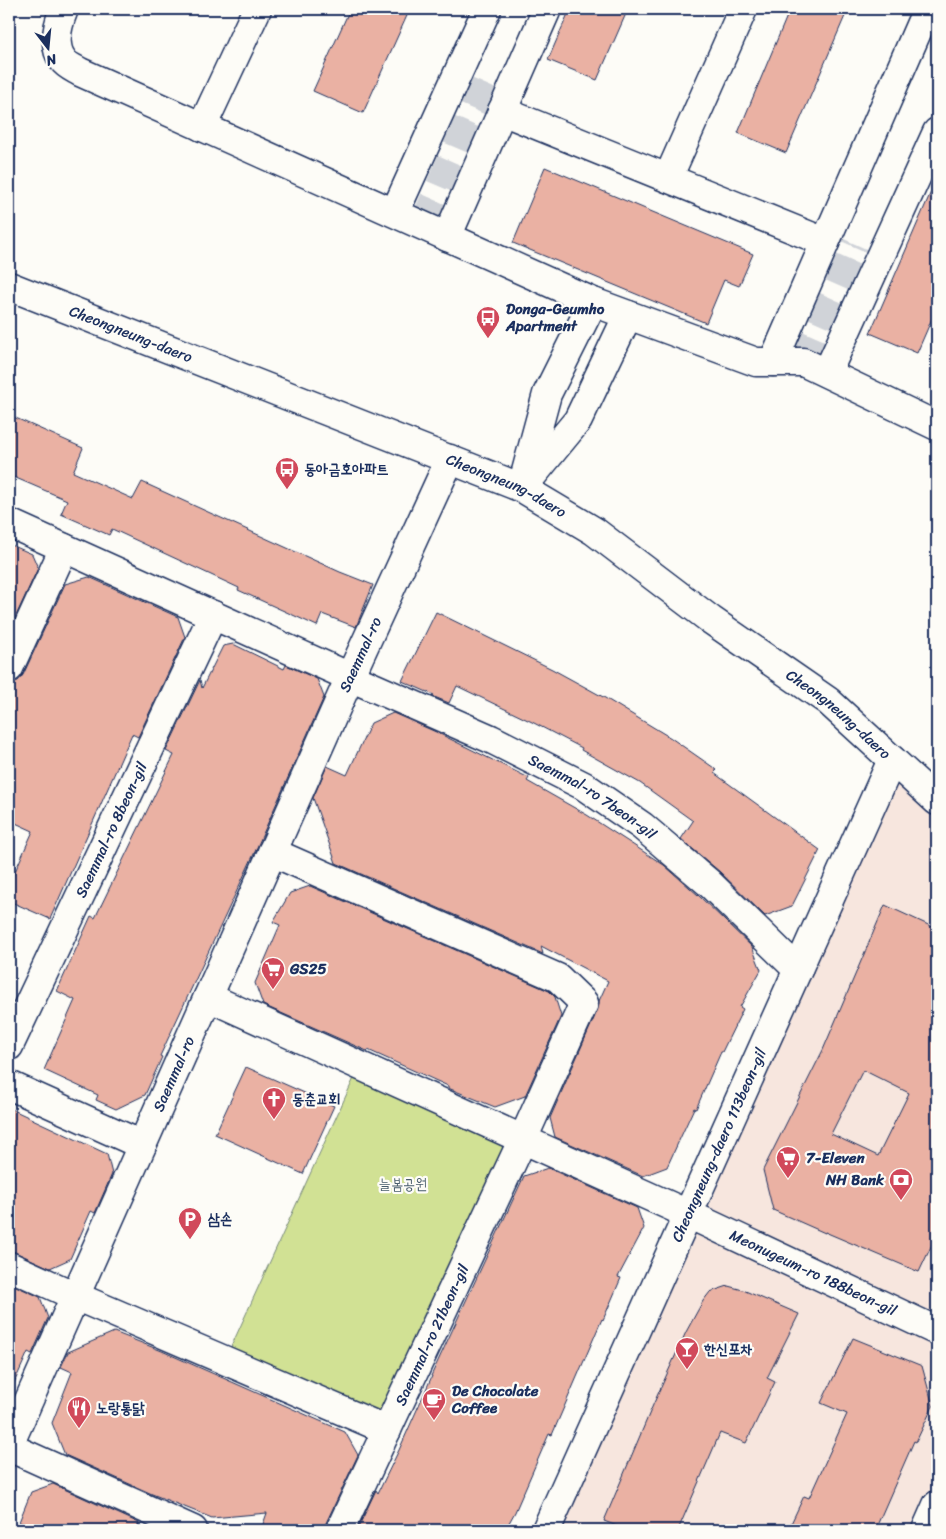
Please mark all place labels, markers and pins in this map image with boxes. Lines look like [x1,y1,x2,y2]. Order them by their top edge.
place label: Donga-Geumho Apartment [505,296,605,339]
bus stop icon: Donga-Geumho Apartment [475,305,501,339]
bus stop icon: 동아금호아파트 [274,456,300,490]
place label: 동아금호아파트 [304,456,389,482]
supermarket icon: GS25 [260,956,286,990]
place label: GS25 [289,956,327,982]
church icon: 동춘교회 [261,1086,287,1120]
place label: 동춘교회 [292,1086,340,1112]
supermarket icon: 7-Eleven [775,1145,801,1179]
place label: 7-Eleven [806,1145,866,1171]
place label: NH Bank [825,1167,885,1193]
bank icon: NH Bank [888,1167,914,1201]
parking icon: 삼손 [177,1206,203,1240]
place label: 삼손 [207,1206,232,1232]
bar icon: 한신포차 [674,1336,700,1370]
place label: 한신포차 [703,1336,752,1362]
place label: De Chocolate Coffee [451,1378,539,1421]
cafe icon: De Chocolate Coffee [421,1387,447,1421]
restaurant icon: 노랑통닭 [66,1395,92,1429]
place label: 노랑통닭 [96,1395,145,1421]

